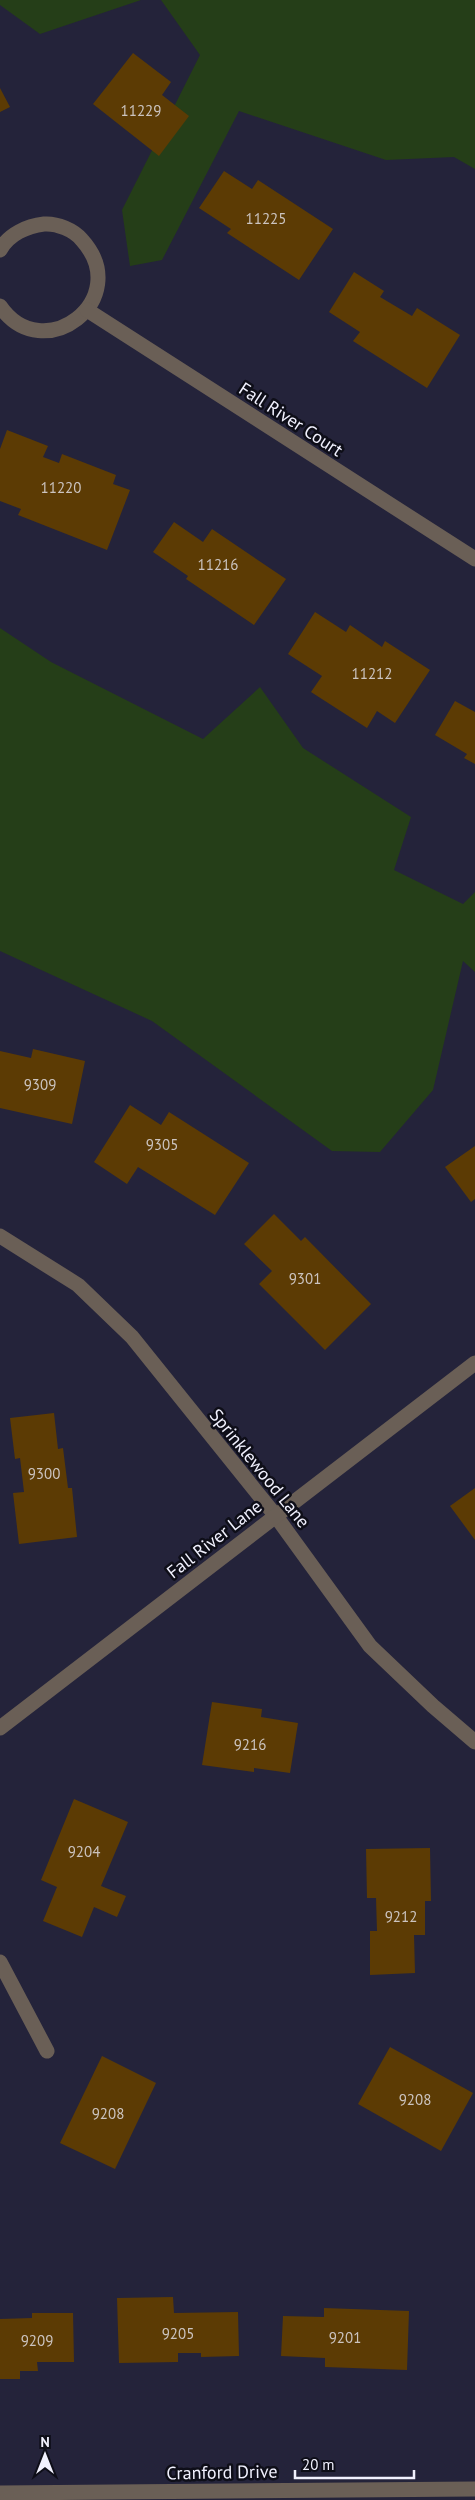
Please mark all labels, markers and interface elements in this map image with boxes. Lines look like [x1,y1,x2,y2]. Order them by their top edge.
house number: 11229 [121,101,161,120]
house number: 11225 [246,209,286,228]
street label: Fall River Court [235,377,347,461]
house number: 11220 [41,478,81,497]
house number: 11216 [198,555,238,574]
house number: 11212 [352,664,392,683]
house number: 9309 [24,1075,56,1094]
house number: 9305 [146,1135,178,1154]
house number: 9301 [289,1269,321,1288]
street label: Sprinklewood Lane [205,1404,315,1532]
house number: 9300 [28,1464,60,1483]
street label: Fall River Lane [162,1495,266,1583]
house number: 9216 [234,1735,266,1754]
house number: 9204 [68,1842,100,1861]
house number: 9212 [385,1907,417,1926]
house number: 9208 [399,2090,431,2109]
house number: 9208 [92,2104,124,2123]
house number: 9205 [162,2324,194,2343]
house number: 9201 [329,2328,361,2347]
house number: 9209 [21,2331,53,2350]
north arrow [20,2430,70,2480]
text: N [40,2433,50,2451]
scale bar [295,2448,414,2480]
text: 20 m [302,2455,335,2474]
street label: Cranford Drive [166,2460,278,2484]

